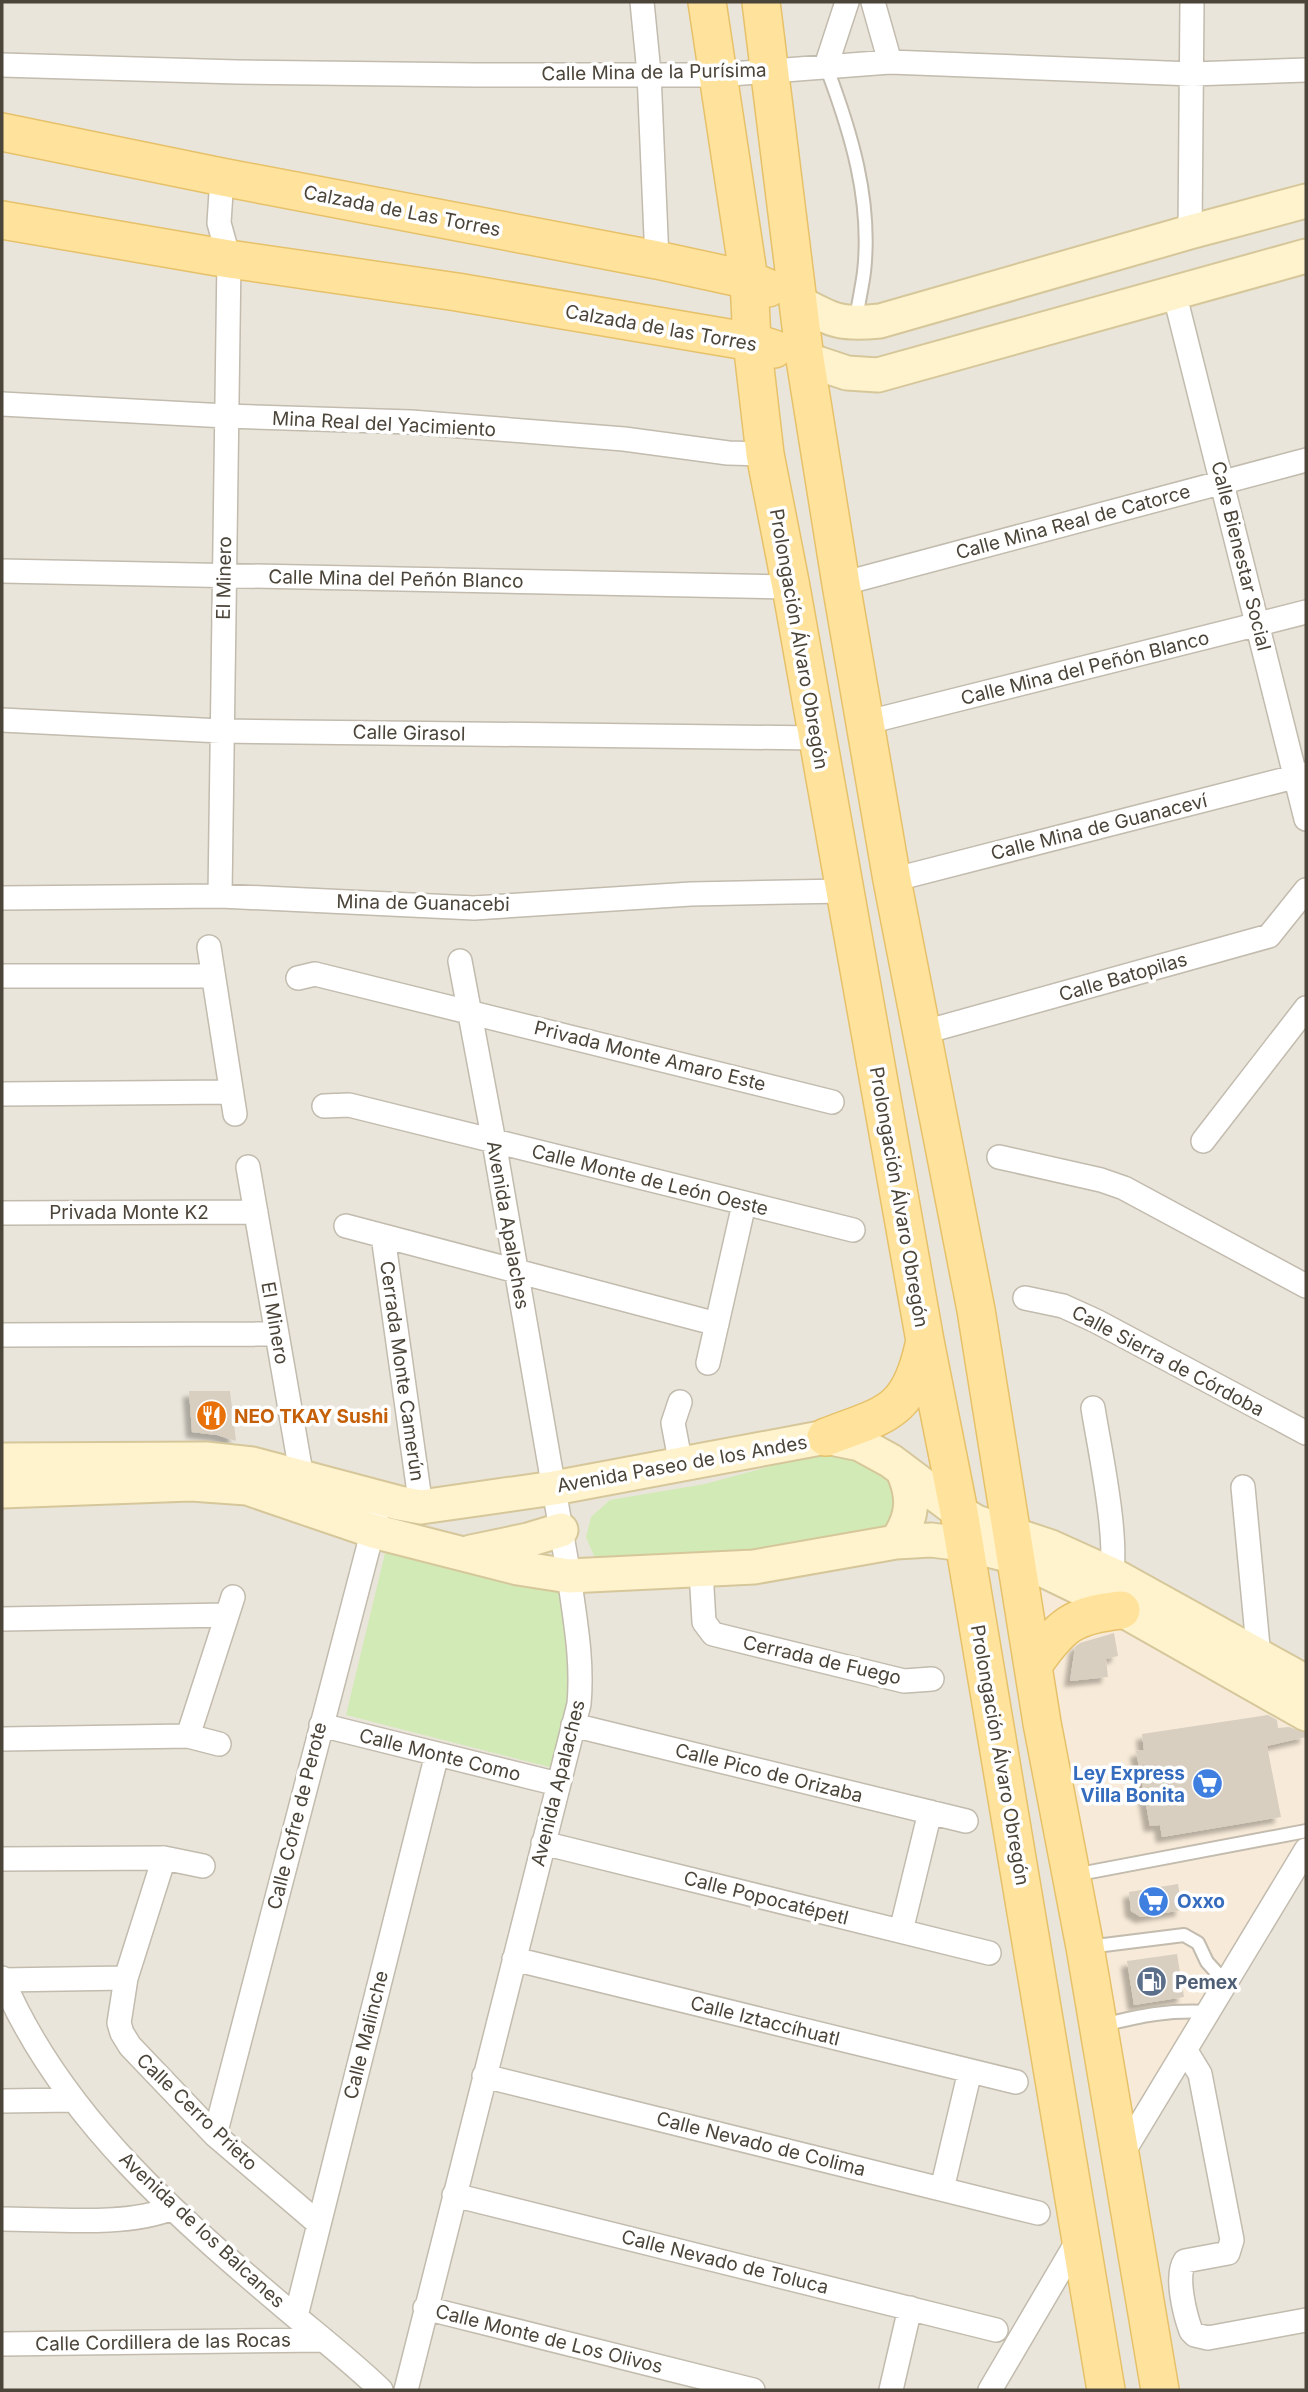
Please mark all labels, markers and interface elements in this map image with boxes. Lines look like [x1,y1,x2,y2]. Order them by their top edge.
street label: Calle Mina de la Purísima [541,59,767,85]
street label: Calzada de Las Torres [301,181,503,241]
street label: Calzada de las Torres [563,300,759,356]
street label: Mina Real del Yacimiento [271,407,497,441]
street label: Calle Bienestar Social [1206,459,1276,653]
street label: Calle Mina Real de Catorce [953,480,1193,564]
street label: Prolongación Álvaro Obregón [765,507,834,771]
street label: El Minero [212,536,236,620]
street label: Calle Mina del Peñón Blanco [268,565,524,593]
street label: Calle Mina del Peñón Blanco [958,626,1212,710]
street label: Calle Girasol [352,721,466,745]
street label: Calle Mina de Guanaceví [988,789,1210,865]
street label: Mina de Guanacebi [336,890,510,916]
street label: Calle Batopilas [1056,948,1190,1006]
street label: Privada Monte Amaro Este [532,1016,768,1096]
street label: Prolongación Álvaro Obregón [865,1065,934,1329]
street label: Avenida Apalaches [482,1139,534,1311]
street label: Calle Monte de León Oeste [529,1139,771,1221]
street label: Privada Monte K2 [49,1201,209,1224]
street label: Cerrada Monte Camerún [375,1259,429,1483]
street label: El Minero [256,1280,294,1366]
street label: Calle Sierra de Córdoba [1068,1301,1268,1421]
restaurant icon: NEO TKAY Sushi [194,1399,228,1433]
place label: NEO TKAY Sushi [234,1405,388,1428]
street label: Avenida Paseo de los Andes [555,1431,809,1497]
street label: Prolongación Álvaro Obregón [966,1623,1035,1887]
street label: Cerrada de Fuego [741,1631,903,1689]
street label: Avenida Apalaches [526,1697,590,1869]
street label: Calle Cofre de Perote [263,1720,331,1912]
street label: Calle Monte Como [357,1724,523,1786]
street label: Calle Pico de Orizaba [673,1739,865,1807]
place label: Ley Express Villa Bonita [1073,1762,1185,1807]
supermarket icon: Ley Express Villa Bonita [1191,1767,1225,1801]
street label: Calle Popocatépetl [681,1866,851,1930]
supermarket icon: Oxxo [1137,1884,1171,1918]
place label: Oxxo [1177,1890,1225,1913]
fuel station icon: Pemex [1135,1965,1169,1999]
street label: Calle Malinche [339,1968,393,2102]
place label: Pemex [1175,1971,1238,1994]
street label: Calle Iztaccíhuatl [688,1991,842,2051]
street label: Calle Cerro Prieto [132,2049,262,2175]
street label: Calle Nevado de Colima [654,2107,868,2181]
street label: Avenida de los Balcanes [114,2147,290,2313]
street label: Calle Nevado de Toluca [619,2225,831,2299]
street label: Calle Monte de Los Olivos [433,2300,665,2378]
street label: Calle Cordillera de las Rocas [35,2328,291,2356]

